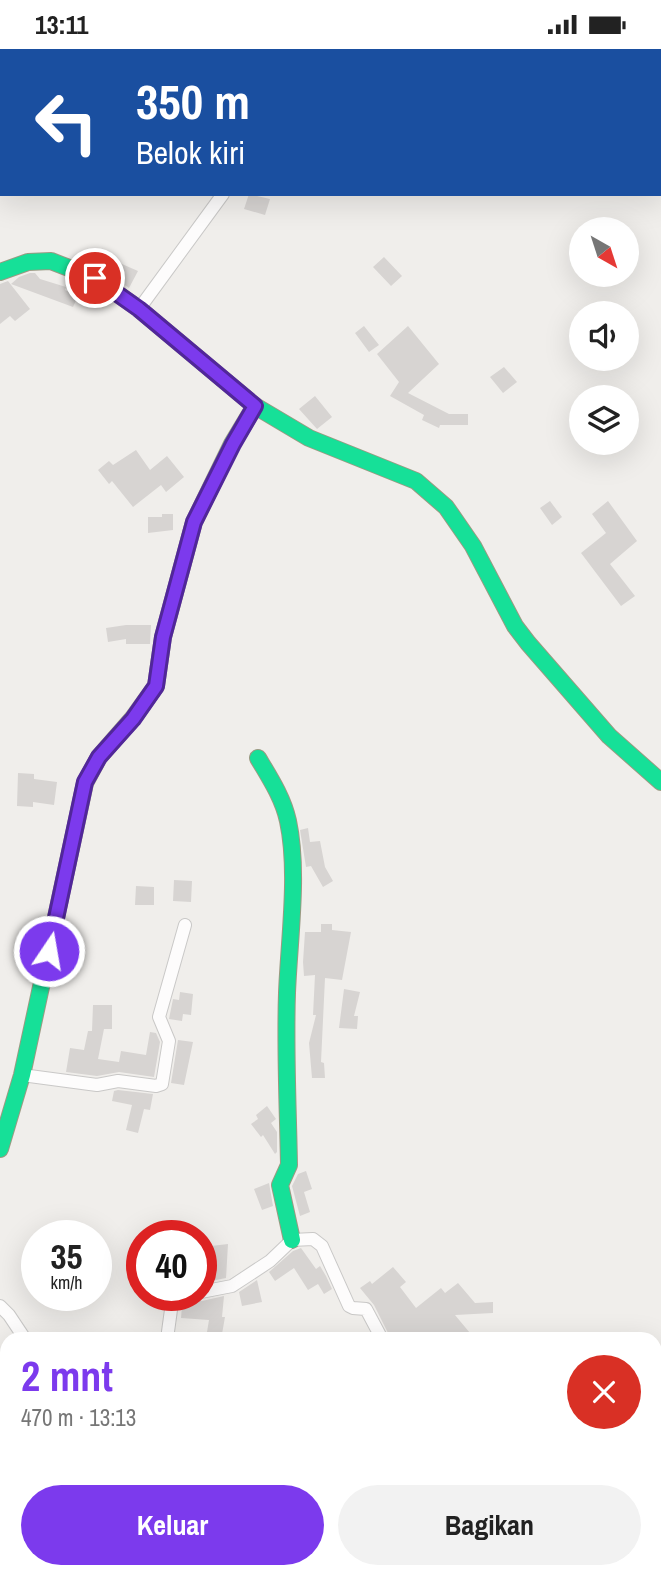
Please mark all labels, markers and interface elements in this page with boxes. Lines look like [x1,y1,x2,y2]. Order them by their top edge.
text: 13:11 [35,7,88,42]
text: 350 m [136,68,250,134]
icon: left [21,77,112,168]
text: Belok kiri [136,131,245,174]
north arrow [569,217,639,287]
map controls [569,217,639,455]
pin [65,248,125,308]
icon: arrive [76,259,114,297]
button: sound [569,301,639,371]
button: layers [569,385,639,455]
position arrow [12,914,86,988]
speed limit sign: 40 [126,1220,217,1311]
text: 35 [51,1233,82,1280]
text: km/h [51,1270,83,1295]
text: 2 mnt [21,1348,113,1404]
button: close [567,1355,641,1429]
text: 470 m · 13:13 [21,1402,136,1433]
button: Keluar [21,1485,324,1565]
button: Bagikan [338,1485,641,1565]

